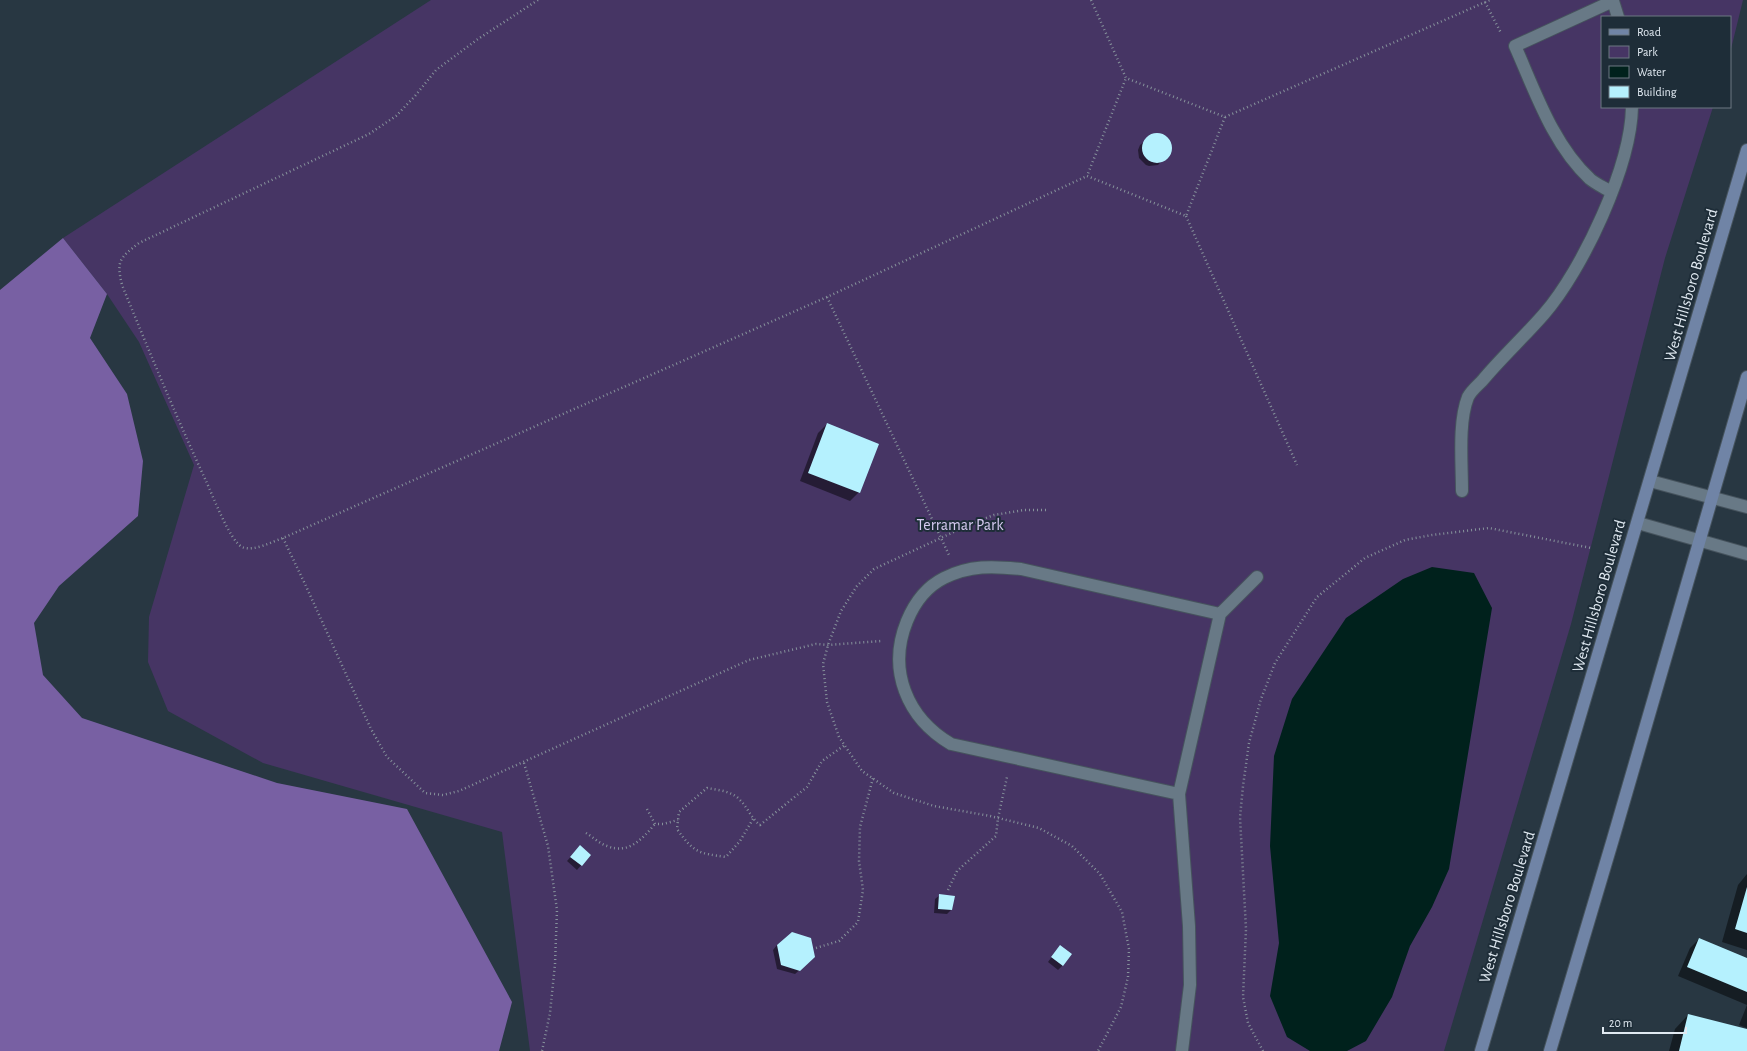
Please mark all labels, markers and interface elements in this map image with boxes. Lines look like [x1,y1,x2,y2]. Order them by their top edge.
legend [1601,16,1731,108]
text: Road [1637,26,1661,38]
text: Park [1637,46,1658,58]
text: Water [1637,66,1666,78]
text: Building [1637,86,1677,98]
street label: West Hillsboro Boulevard [1662,207,1720,363]
park label: Terramar Park [916,517,1004,533]
street label: West Hillsboro Boulevard [1570,518,1628,674]
street label: West Hillsboro Boulevard [1476,829,1538,985]
scale bar [1603,1009,1686,1035]
text: 20 m [1609,1017,1632,1029]

